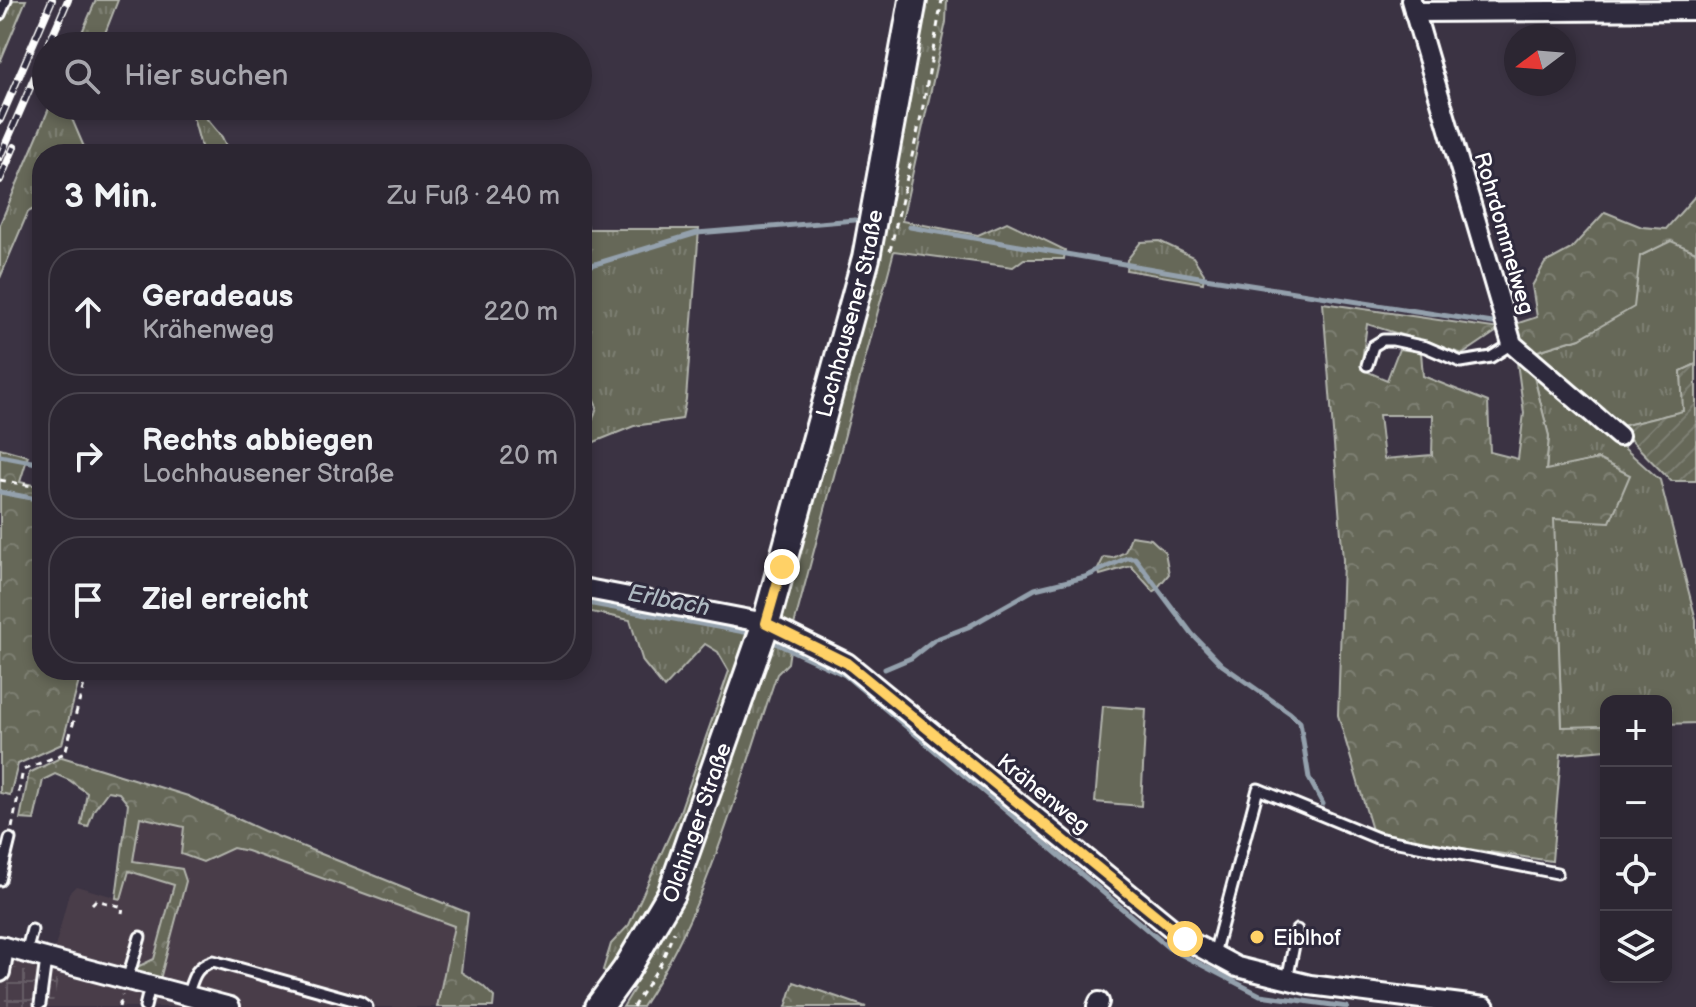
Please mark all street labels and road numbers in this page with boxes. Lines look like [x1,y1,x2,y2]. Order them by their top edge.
street label: Rohrdommelweg [1467,149,1540,318]
street label: Lochhausener Straße [811,208,890,421]
street label: Olchinger Straße [657,739,738,906]
street label: Krähenweg [991,748,1095,840]

